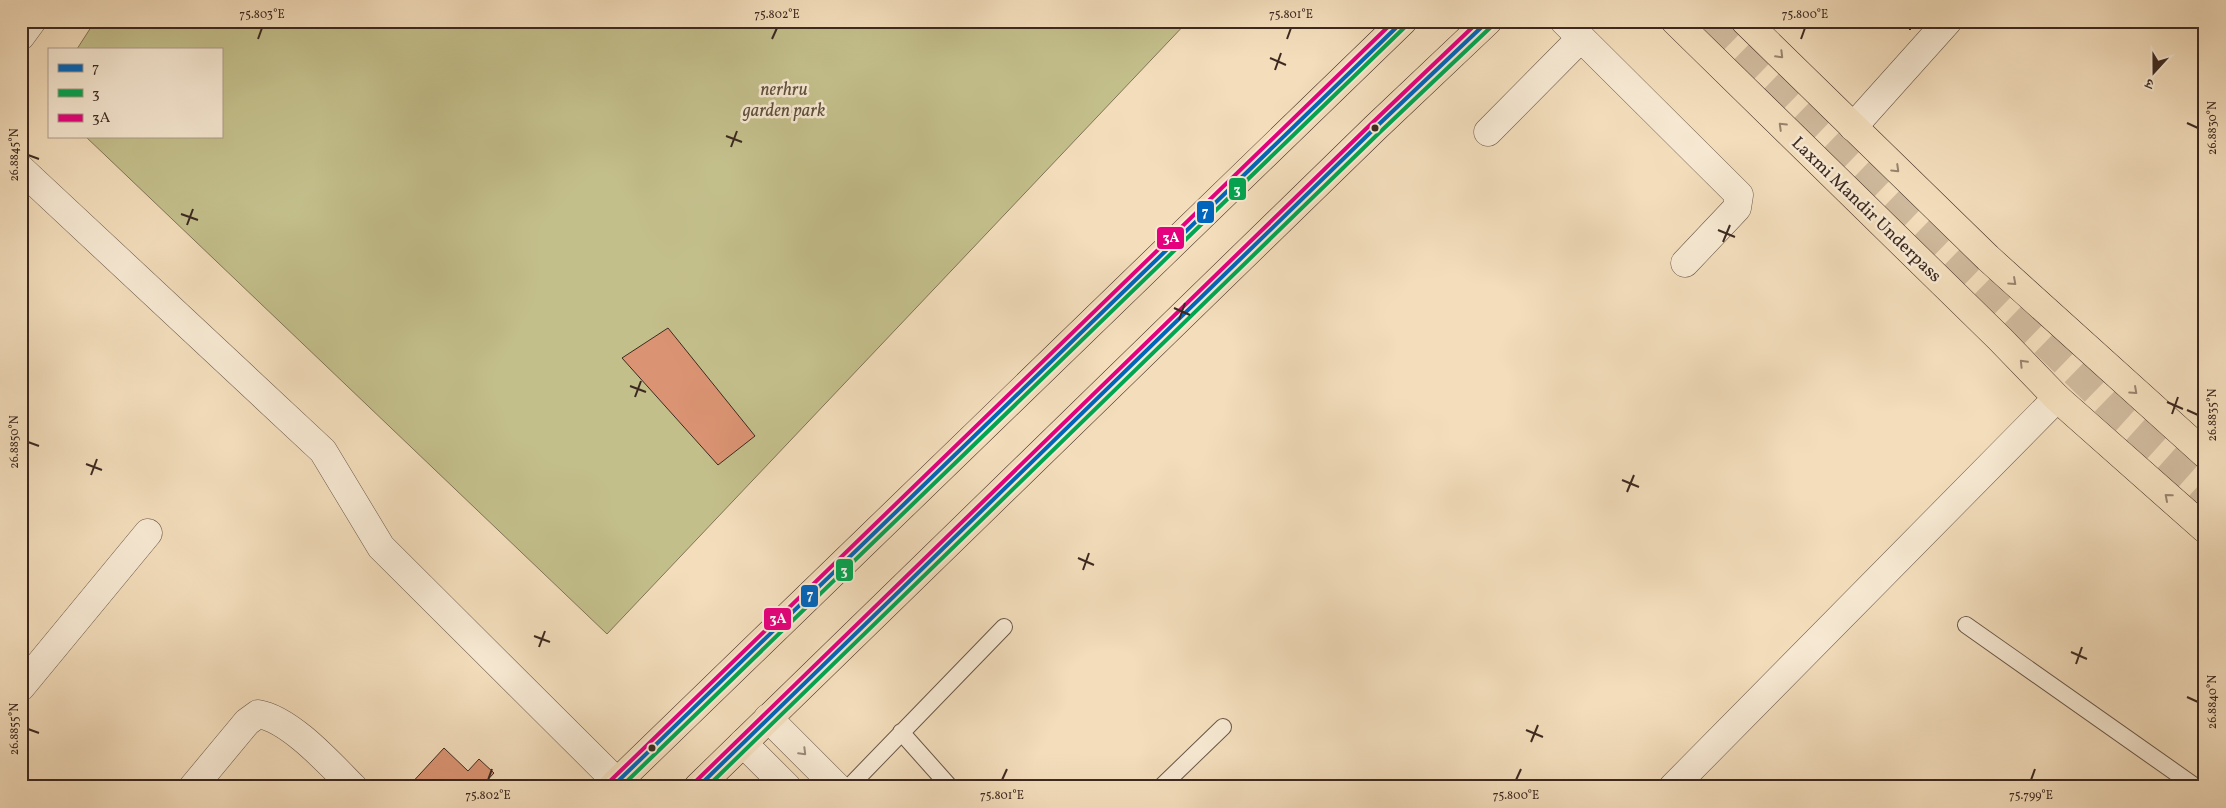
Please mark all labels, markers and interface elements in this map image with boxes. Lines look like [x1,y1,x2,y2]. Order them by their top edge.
text: 75.803°E [239,7,285,23]
text: 75.802°E [754,7,800,23]
text: 75.801°E [1269,7,1313,23]
text: 75.800°E [1782,7,1828,23]
legend [48,48,222,138]
north arrow [2128,48,2178,98]
one-way arrow [1774,50,1783,59]
text: 7 [92,58,99,79]
text: उ [2142,72,2158,93]
park label: nerhru garden park [742,78,825,124]
text: 3 [92,84,100,105]
text: 26.8830°N [2205,101,2221,155]
text: 3A [92,108,111,129]
unlabelled marker [1370,123,1380,133]
one-way arrow [1779,123,1788,132]
text: 26.8845°N [7,128,23,182]
street label: Laxmi Mandir Underpass [1785,132,1947,289]
one-way arrow [1890,163,1899,172]
line badge: 3 [1228,177,1247,201]
text: 3 [1233,181,1241,200]
line badge: 7 [1196,200,1215,224]
text: 7 [1202,204,1209,223]
line badge: 3A [1156,226,1185,250]
text: 3A [1162,229,1180,248]
one-way arrow [2008,276,2017,285]
one-way arrow [2020,360,2029,369]
one-way arrow [2128,385,2137,394]
text: 26.8835°N [2205,388,2221,441]
text: 26.8850°N [7,415,23,469]
one-way arrow [2165,494,2174,503]
line badge: 3 [835,558,854,582]
text: 3 [840,562,848,581]
line badge: 7 [800,584,819,608]
text: 7 [807,587,814,606]
line badge: 3A [763,607,792,631]
text: 3A [769,610,787,629]
text: 26.8840°N [2205,675,2221,729]
text: 26.8855°N [7,703,23,755]
unlabelled marker [647,743,657,753]
one-way arrow [797,747,806,756]
text: 75.802°E [465,788,511,804]
text: 75.801°E [980,788,1024,804]
text: 75.800°E [1493,788,1539,804]
text: 75.799°E [2009,788,2053,804]

